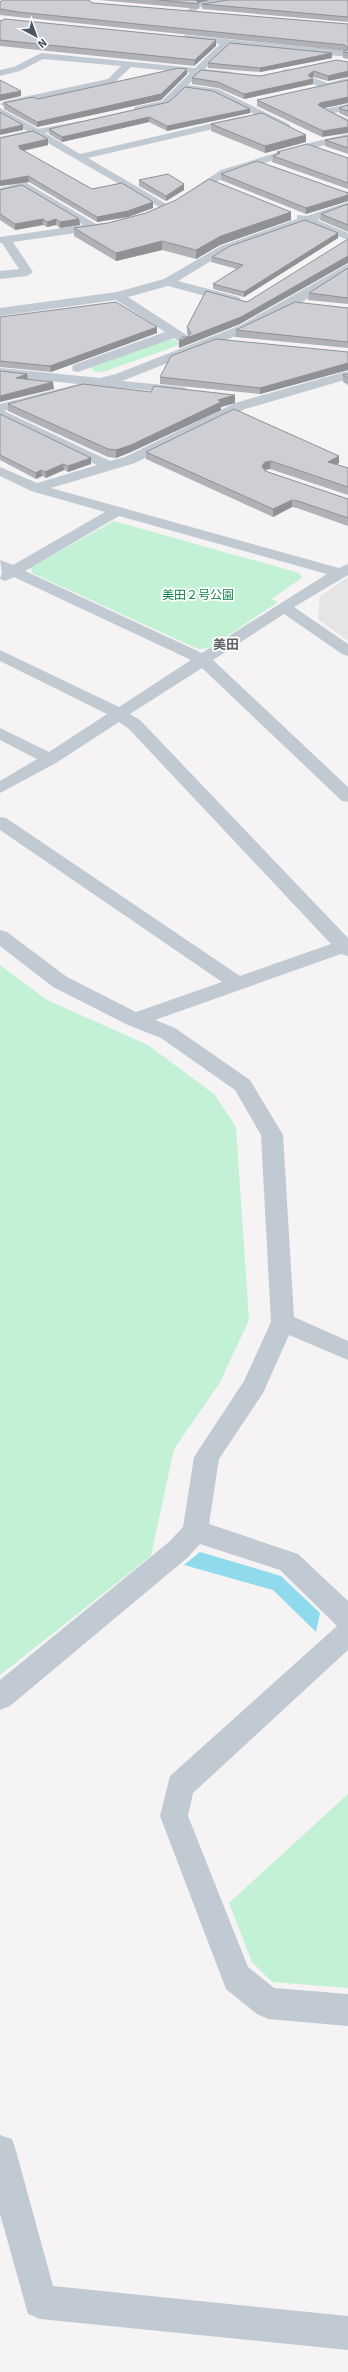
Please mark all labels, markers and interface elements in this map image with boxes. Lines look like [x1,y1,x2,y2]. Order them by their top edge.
north arrow [16,16,56,56]
text: N [35,36,49,51]
park label: 美田２号公園 [162,588,234,603]
district label: 美田 [213,637,239,653]

